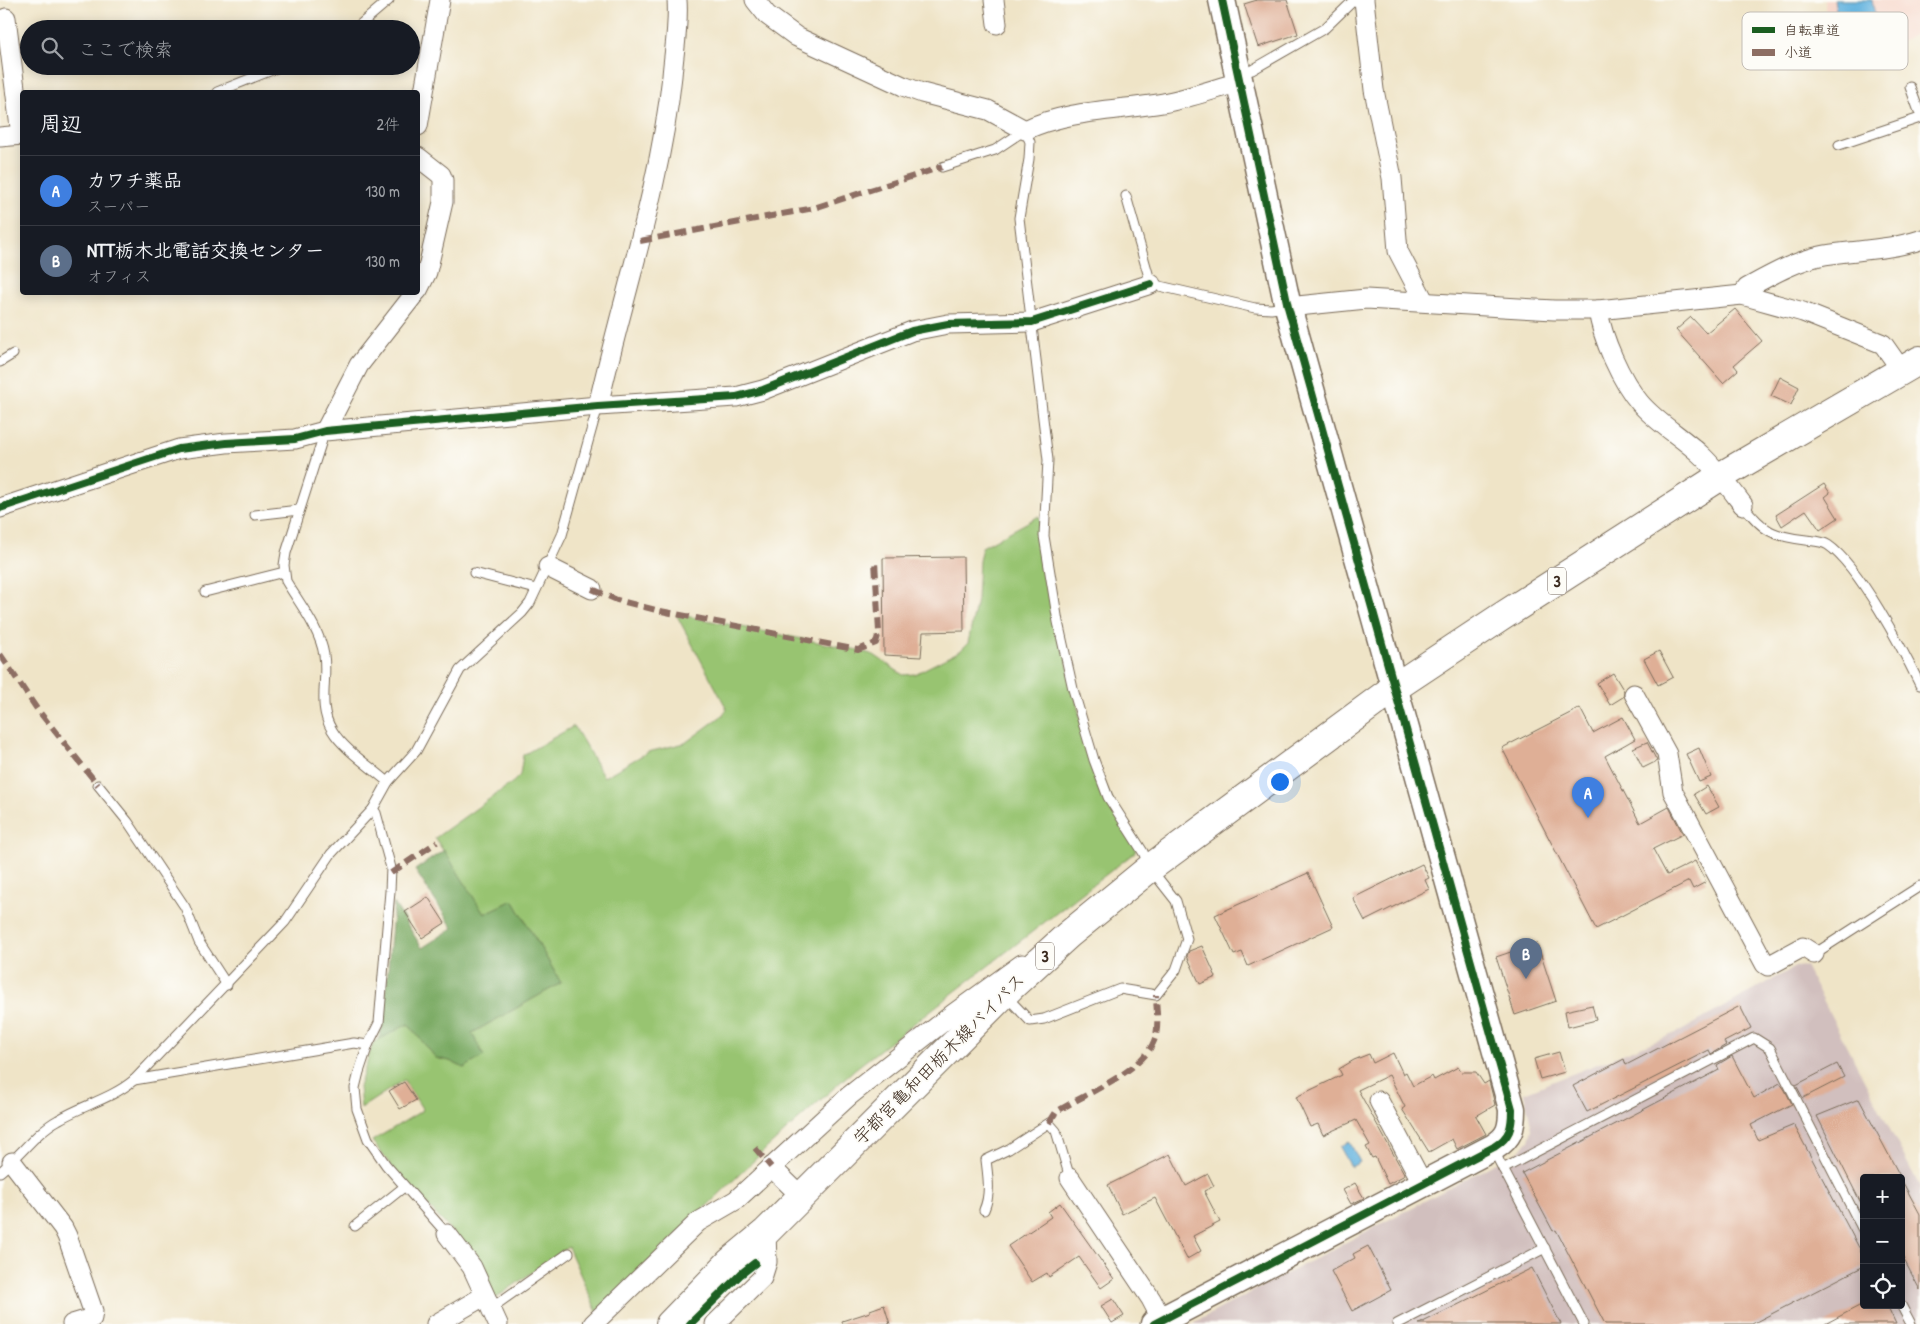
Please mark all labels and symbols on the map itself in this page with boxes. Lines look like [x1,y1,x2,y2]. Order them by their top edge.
legend [1742,12,1908,70]
text: 自転車道 [1784,20,1840,39]
text: 小道 [1784,42,1812,61]
road number: 3 [1548,568,1566,594]
your location [1267,769,1293,795]
pin: A [1572,777,1604,818]
pin: B [1510,938,1542,979]
road number: 3 [1036,942,1054,969]
street label: 宇都宮亀和田栃木線バイパス [847,967,1030,1150]

